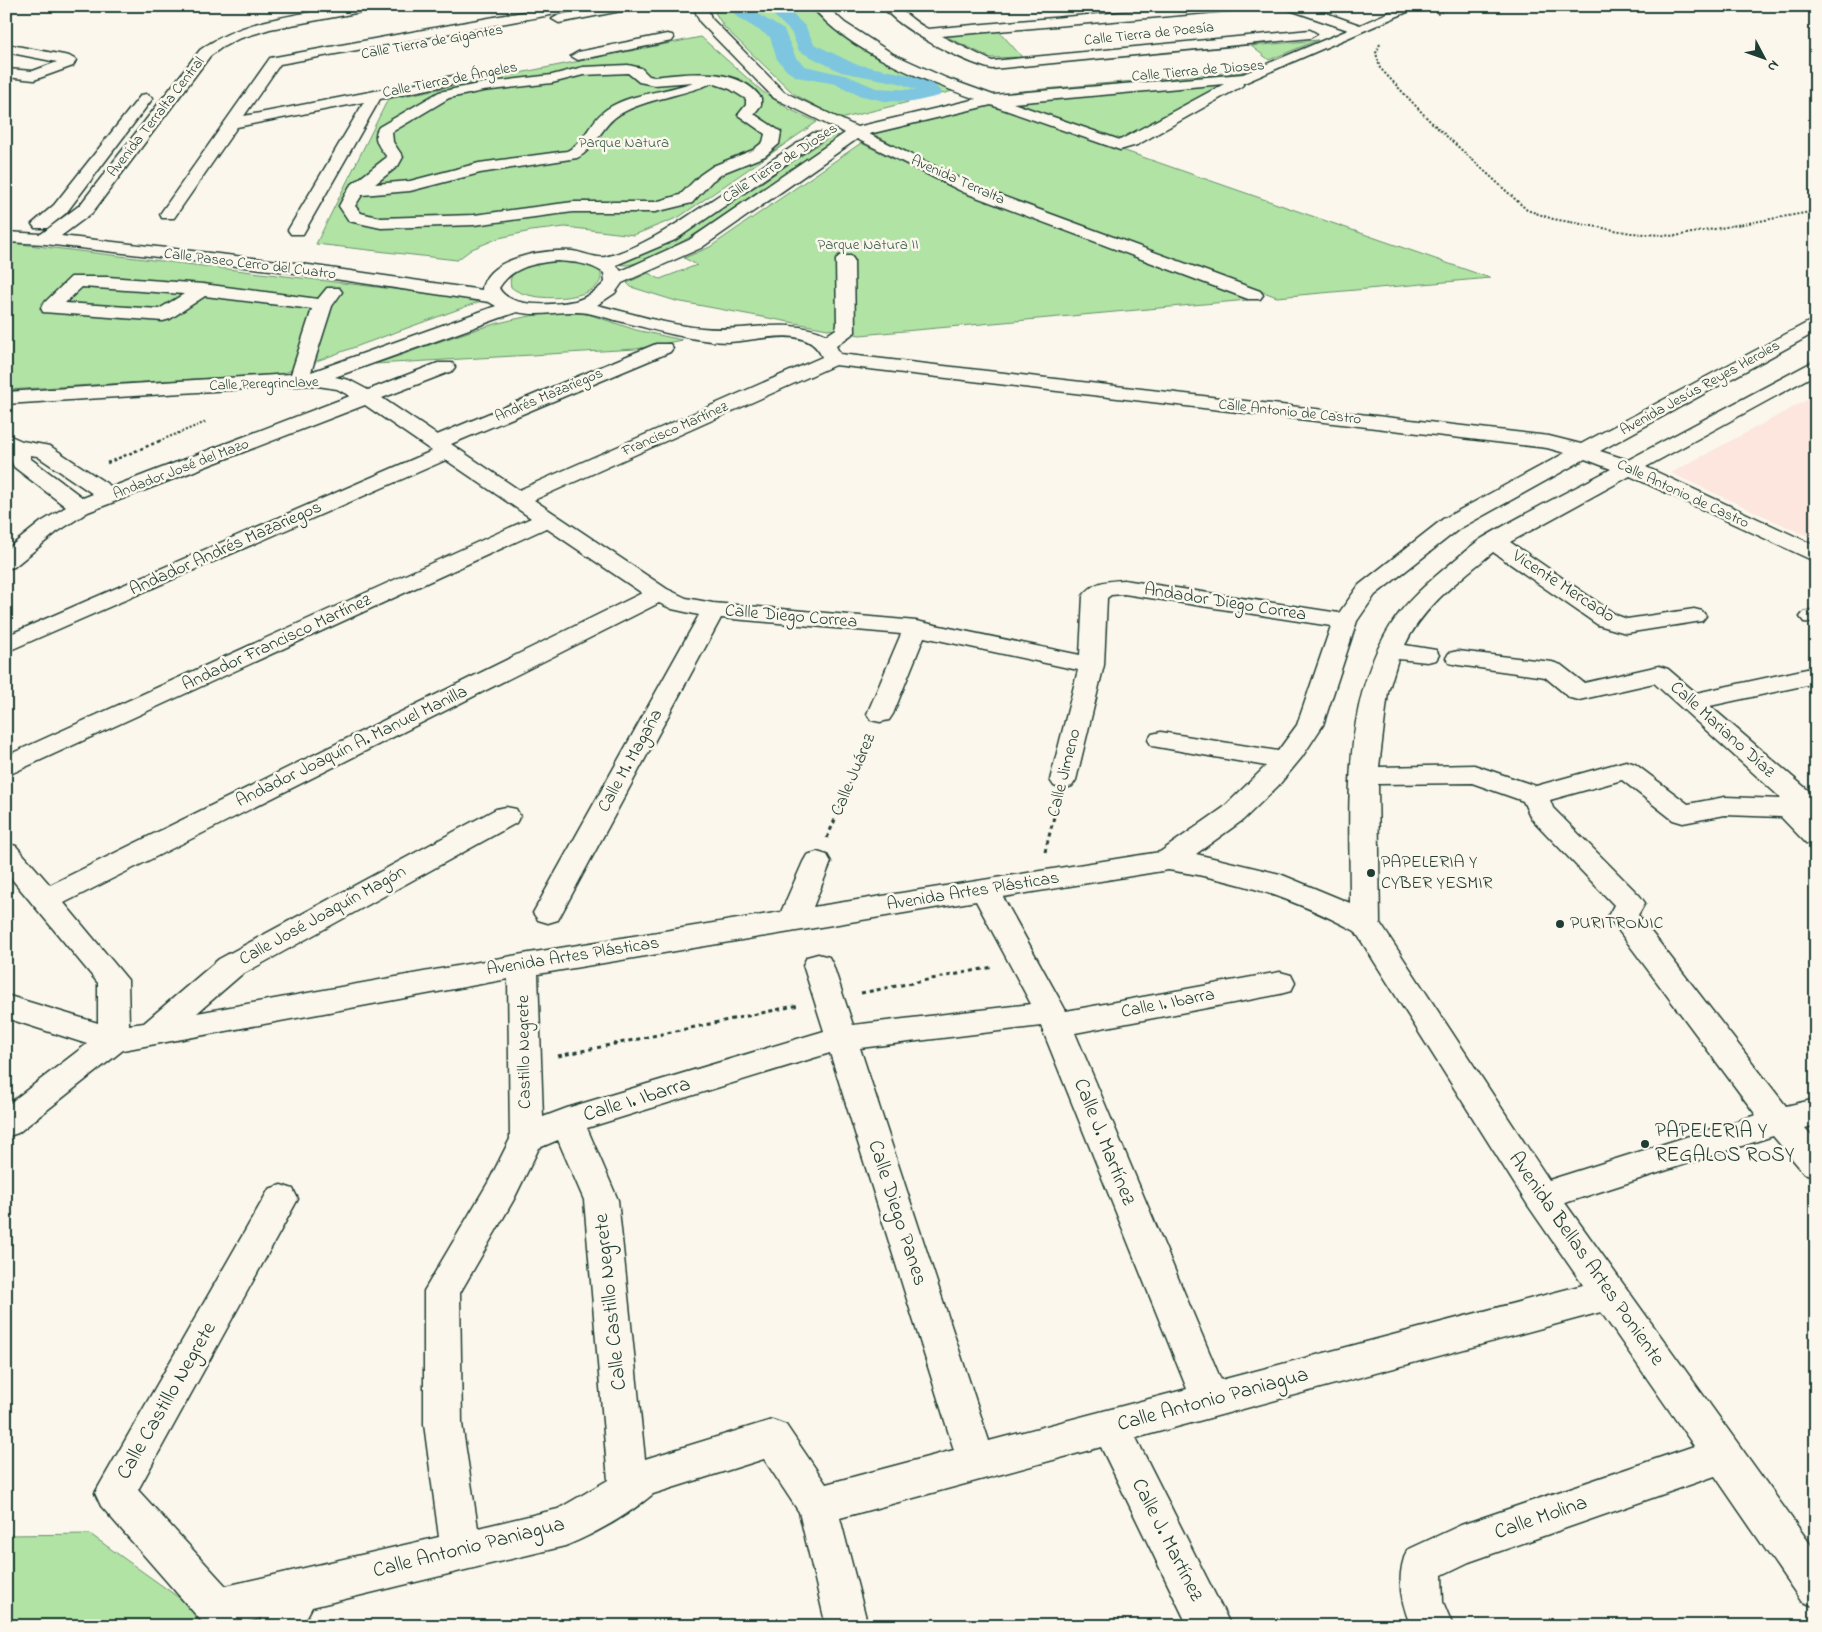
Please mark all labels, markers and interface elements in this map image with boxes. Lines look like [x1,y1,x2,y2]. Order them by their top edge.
street label: Calle Tierra de Poesía [1083,16,1215,52]
street label: Calle Tierra de Gigantes [359,19,505,66]
north arrow [1740,32,1790,82]
street label: Avenida Terralta Central [102,52,210,182]
street label: Calle Tierra de Dioses [1131,54,1265,88]
text: N [1762,55,1784,76]
street label: Calle Tierra de Ángeles [381,56,519,105]
street label: Calle Tierra de Dioses [718,117,842,209]
park label: Parque Natura [579,132,669,154]
street label: Avenida Terralta [907,149,1009,211]
park label: Parque Natura II [817,234,919,256]
street label: Calle Paseo Cerro del Cuatro [163,243,337,285]
street label: Avenida Jesús Reyes Heroles [1616,335,1785,442]
street label: Andrés Mazariegos [491,362,607,429]
street label: Calle Peregrinclave [209,371,319,398]
street label: Calle Antonio de Castro [1218,394,1363,430]
street label: Francisco Martínez [618,396,732,463]
street label: Andador José del Mazo [110,433,252,505]
street label: Calle Antonio de Castro [1613,454,1753,534]
street label: Andador Andrés Mazariegos [126,495,327,604]
street label: Vicente Mercado [1506,543,1620,630]
street label: Andador Diego Correa [1142,577,1308,630]
street label: Andador Francisco Martínez [178,587,376,698]
street label: Calle Diego Correa [724,598,858,637]
street label: Calle Mariano Díaz [1664,676,1781,785]
street label: Andador Joaquín A. Manuel Manilla [232,679,472,815]
street label: Calle M. Magaña [592,705,671,818]
street label: Calle Jimeno [1041,726,1089,820]
street label: Calle Juárez [825,729,883,820]
place label: PAPELERIA Y CYBER YESMIR [1381,850,1493,897]
street label: Calle José Joaquín Magón [235,859,412,974]
street label: Avenida Artes Plásticas [885,866,1061,918]
marker: PAPELERIA Y CYBER YESMIR [1365,867,1377,879]
place label: PURITRONIC [1570,911,1664,937]
marker: PURITRONIC [1554,918,1566,930]
street label: Avenida Artes Plásticas [485,931,661,983]
street label: Calle I. Ibarra [1119,982,1217,1026]
street label: Castillo Negrete [511,994,540,1109]
street label: Calle I. Ibarra [580,1069,694,1131]
street label: Calle J. Martínez [1065,1074,1143,1210]
place label: PAPELERIA Y REGALOS ROSY [1655,1117,1795,1171]
street label: Calle Diego Panes [857,1136,935,1290]
marker: PAPELERIA Y REGALOS ROSY [1639,1138,1651,1150]
street label: Avenida Bellas Artes Poniente [1500,1146,1672,1373]
street label: Calle Castillo Negrete [587,1211,637,1392]
street label: Calle Castillo Negrete [110,1316,226,1486]
street label: Calle Antonio Paniagua [1114,1360,1312,1442]
street label: Calle J. Martínez [1123,1473,1211,1607]
street label: Calle Molina [1490,1488,1592,1548]
street label: Calle Antonio Paniagua [370,1510,568,1588]

